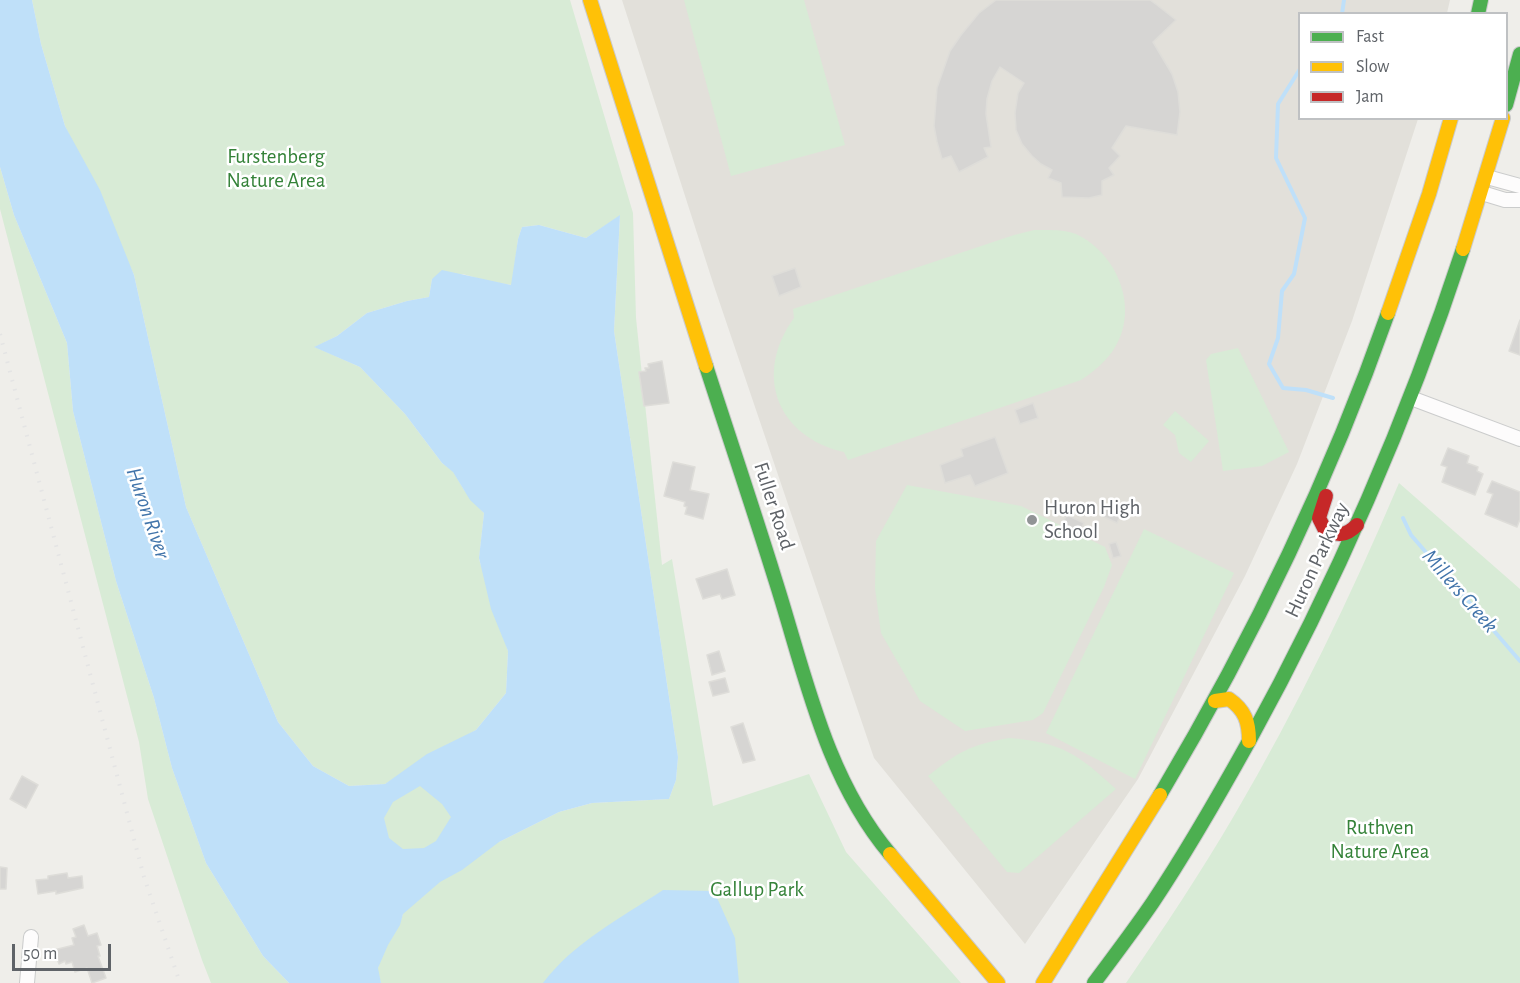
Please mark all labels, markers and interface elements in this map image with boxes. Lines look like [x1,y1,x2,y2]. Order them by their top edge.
legend [1298,12,1508,120]
text: Fast [1356,28,1384,46]
text: Slow [1356,58,1389,76]
text: Jam [1356,88,1384,106]
park label: Furstenberg Nature Area [227,144,325,194]
street label: Fuller Road [748,459,800,553]
water label: Huron River [120,464,176,562]
place label: Huron High School [1044,495,1140,545]
street label: Huron Parkway [1279,498,1355,622]
marker: Huron High School [1025,513,1039,527]
water label: Millers Creek [1416,544,1504,638]
park label: Ruthven Nature Area [1331,815,1429,865]
park label: Gallup Park [710,877,804,903]
scale bar [15,932,114,970]
text: 50 m [23,945,57,963]

